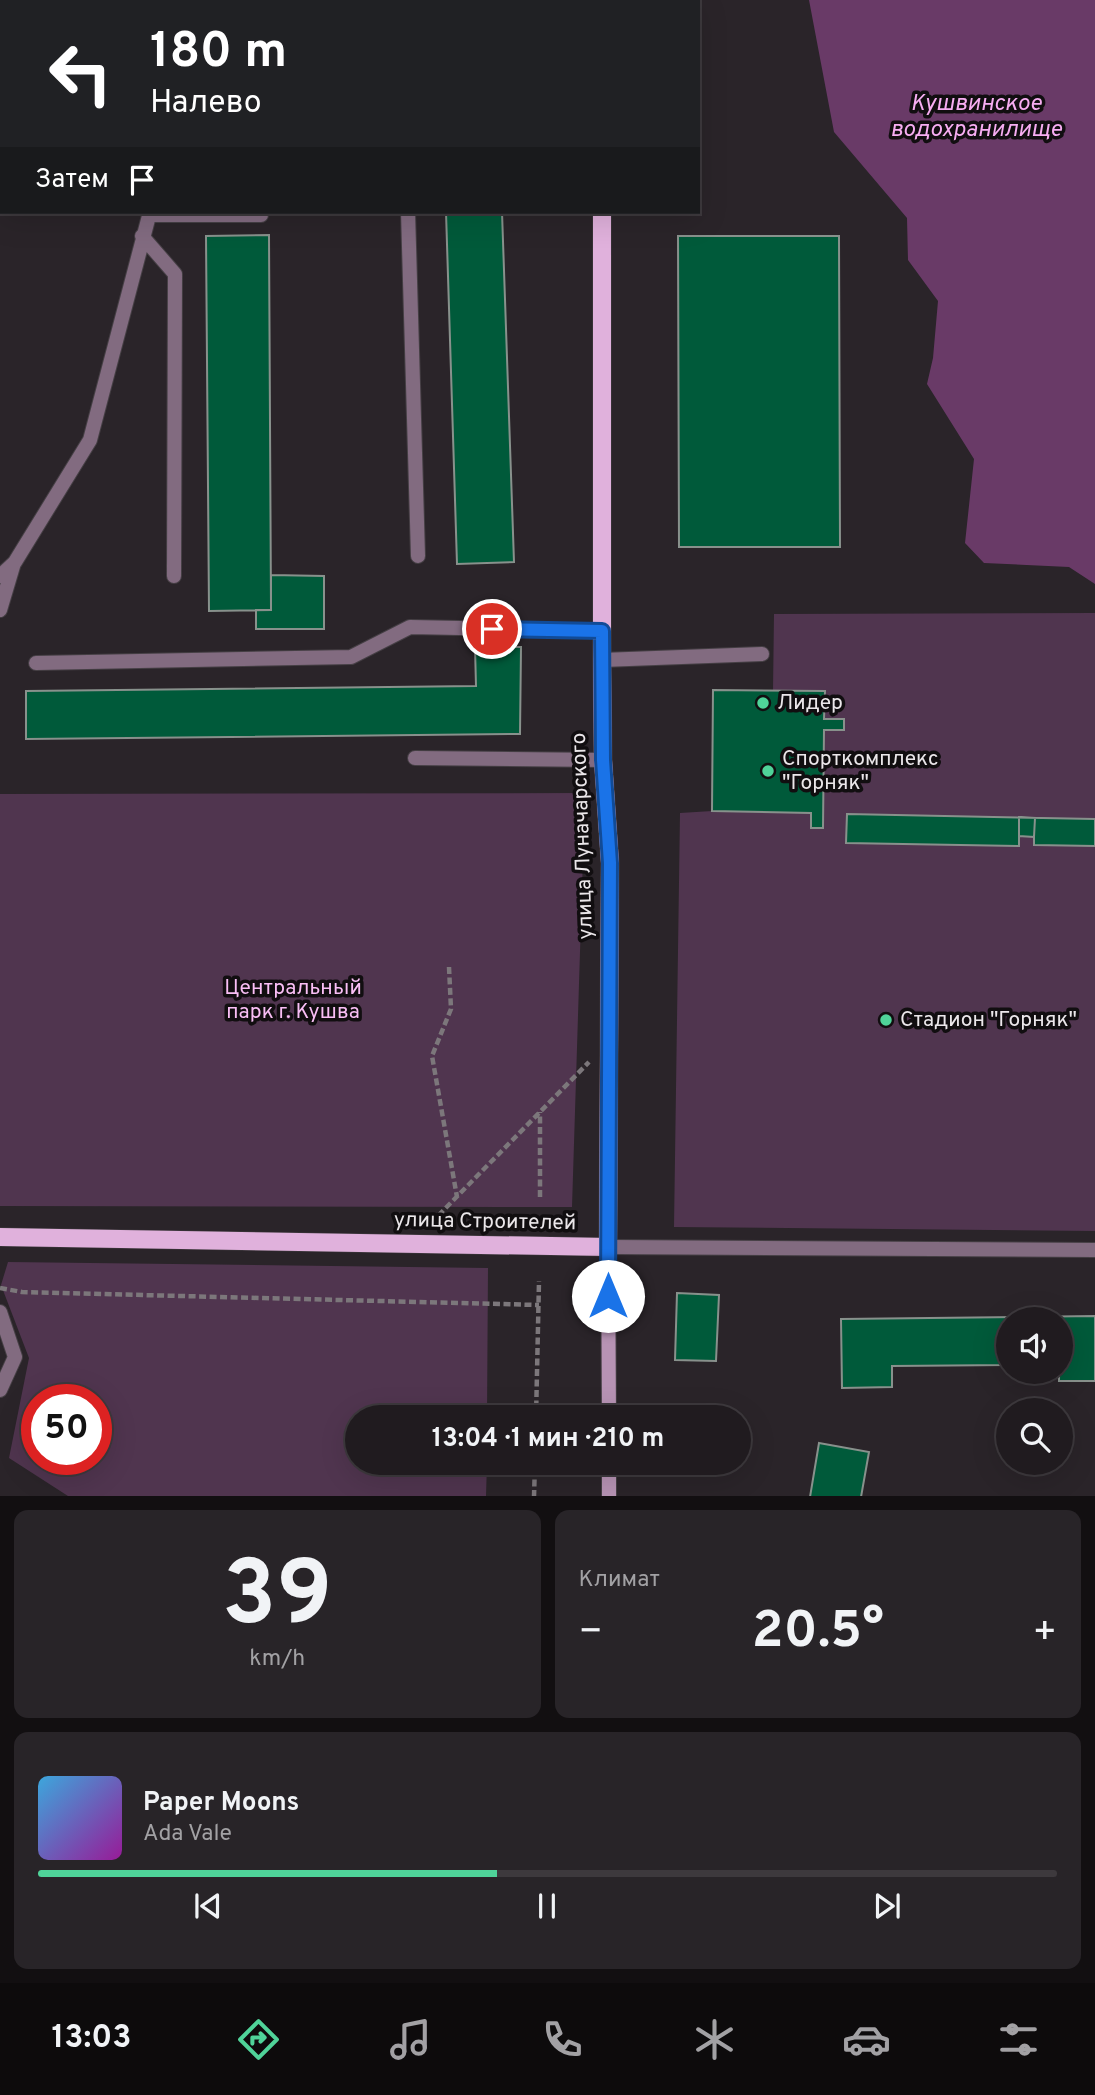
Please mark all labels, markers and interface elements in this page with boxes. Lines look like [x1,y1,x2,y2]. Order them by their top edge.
text: 180 m [150,23,287,85]
icon: left [35,28,126,119]
text: Налево [150,84,262,124]
water label: Кушвинское водохранилище [890,90,1063,145]
icon: arrive [123,161,161,199]
text: Затем [35,164,109,197]
pin [462,599,522,659]
icon: arrive [473,610,511,648]
place label: Лидер [777,690,843,717]
marker: Лидер [755,695,771,711]
street label: улица Луначарского [566,732,600,940]
place label: Спорткомплекс "Горняк" [782,746,938,797]
marker: Спорткомплекс "Горняк" [760,763,776,779]
park label: Центральный парк г. Кушва [224,975,362,1026]
place label: Стадион "Горняк" [900,1007,1077,1034]
marker: Стадион "Горняк" [878,1012,894,1028]
street label: улица Строителей [394,1207,576,1237]
position arrow [571,1259,645,1333]
map controls [996,1307,1073,1475]
button: sound [996,1307,1073,1384]
speed limit sign: 50 [21,1384,112,1475]
button: search [996,1398,1073,1475]
text: 13:04 · 1 мин · 210 m [432,1423,664,1456]
text: 39 [222,1542,332,1657]
text: Климат [579,1566,660,1595]
text: 20.5° [752,1600,884,1666]
text: − [579,1609,603,1658]
text: + [1032,1609,1057,1658]
text: km/h [249,1645,305,1674]
text: Paper Moons [143,1787,299,1820]
text: Ada Vale [143,1820,232,1849]
icon: previous [189,1887,227,1925]
icon: pause [528,1887,566,1925]
icon: next [868,1887,906,1925]
icon: directions [234,2015,283,2064]
icon: music [386,2015,435,2064]
icon: phone [538,2015,587,2064]
icon: climate [690,2015,739,2064]
icon: car [842,2015,891,2064]
icon: filters [994,2015,1043,2064]
text: 13:03 [52,2019,131,2059]

